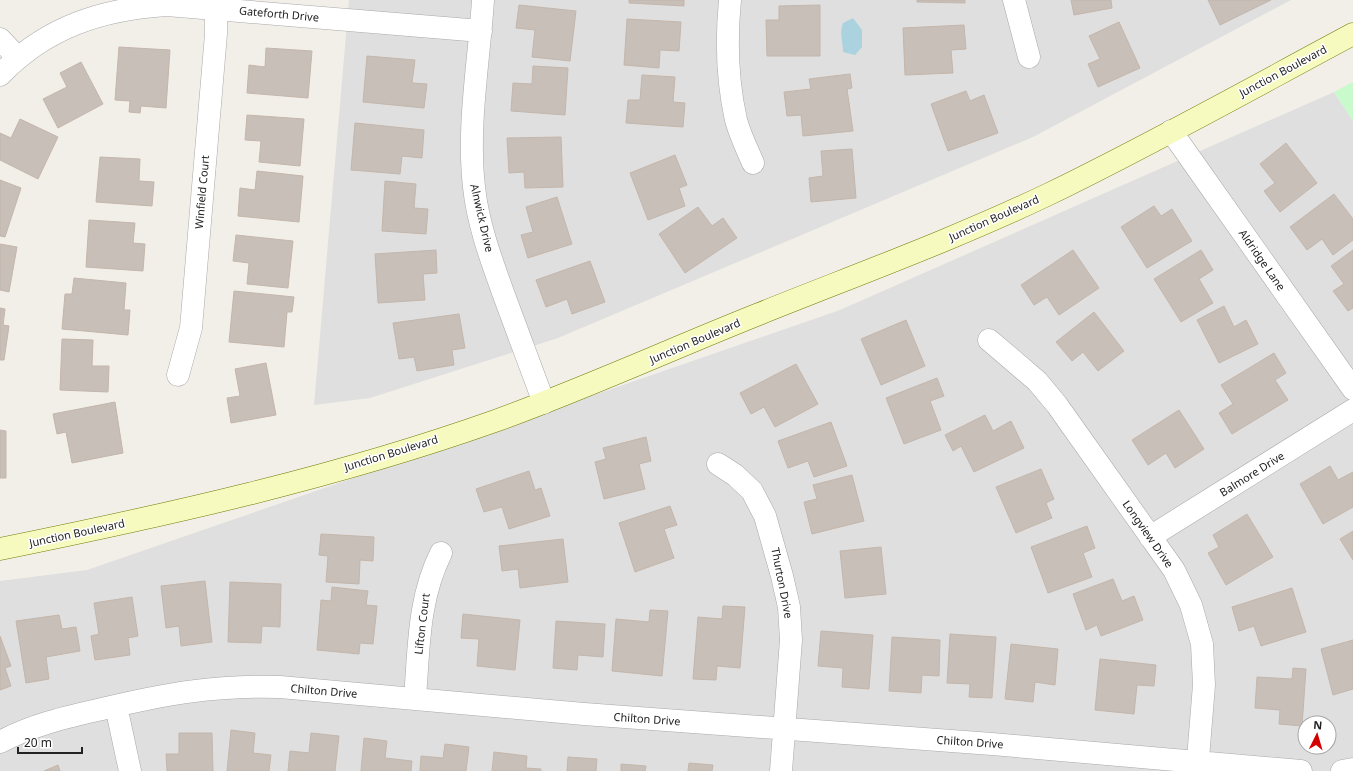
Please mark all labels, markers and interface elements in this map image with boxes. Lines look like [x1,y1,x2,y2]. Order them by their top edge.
street label: Gateforth Drive [238,3,320,24]
street label: Junction Boulevard [1235,41,1329,100]
street label: Winfield Court [191,154,212,230]
street label: Alnwick Drive [467,182,498,253]
street label: Junction Boulevard [945,191,1041,245]
street label: Aldridge Lane [1236,226,1289,293]
street label: Junction Boulevard [646,315,743,367]
street label: Junction Boulevard [341,431,440,474]
street label: Balmore Drive [1217,448,1287,499]
street label: Longview Drive [1120,497,1177,570]
street label: Junction Boulevard [27,515,126,550]
street label: Thurton Drive [768,546,797,620]
street label: Lifton Court [410,592,433,655]
street label: Chilton Drive [290,680,358,701]
street label: Chilton Drive [613,709,681,728]
north arrow [1297,715,1337,755]
text: N [1313,717,1323,732]
scale bar [18,729,82,755]
street label: Chilton Drive [936,732,1004,751]
text: 20 m [24,734,52,751]

